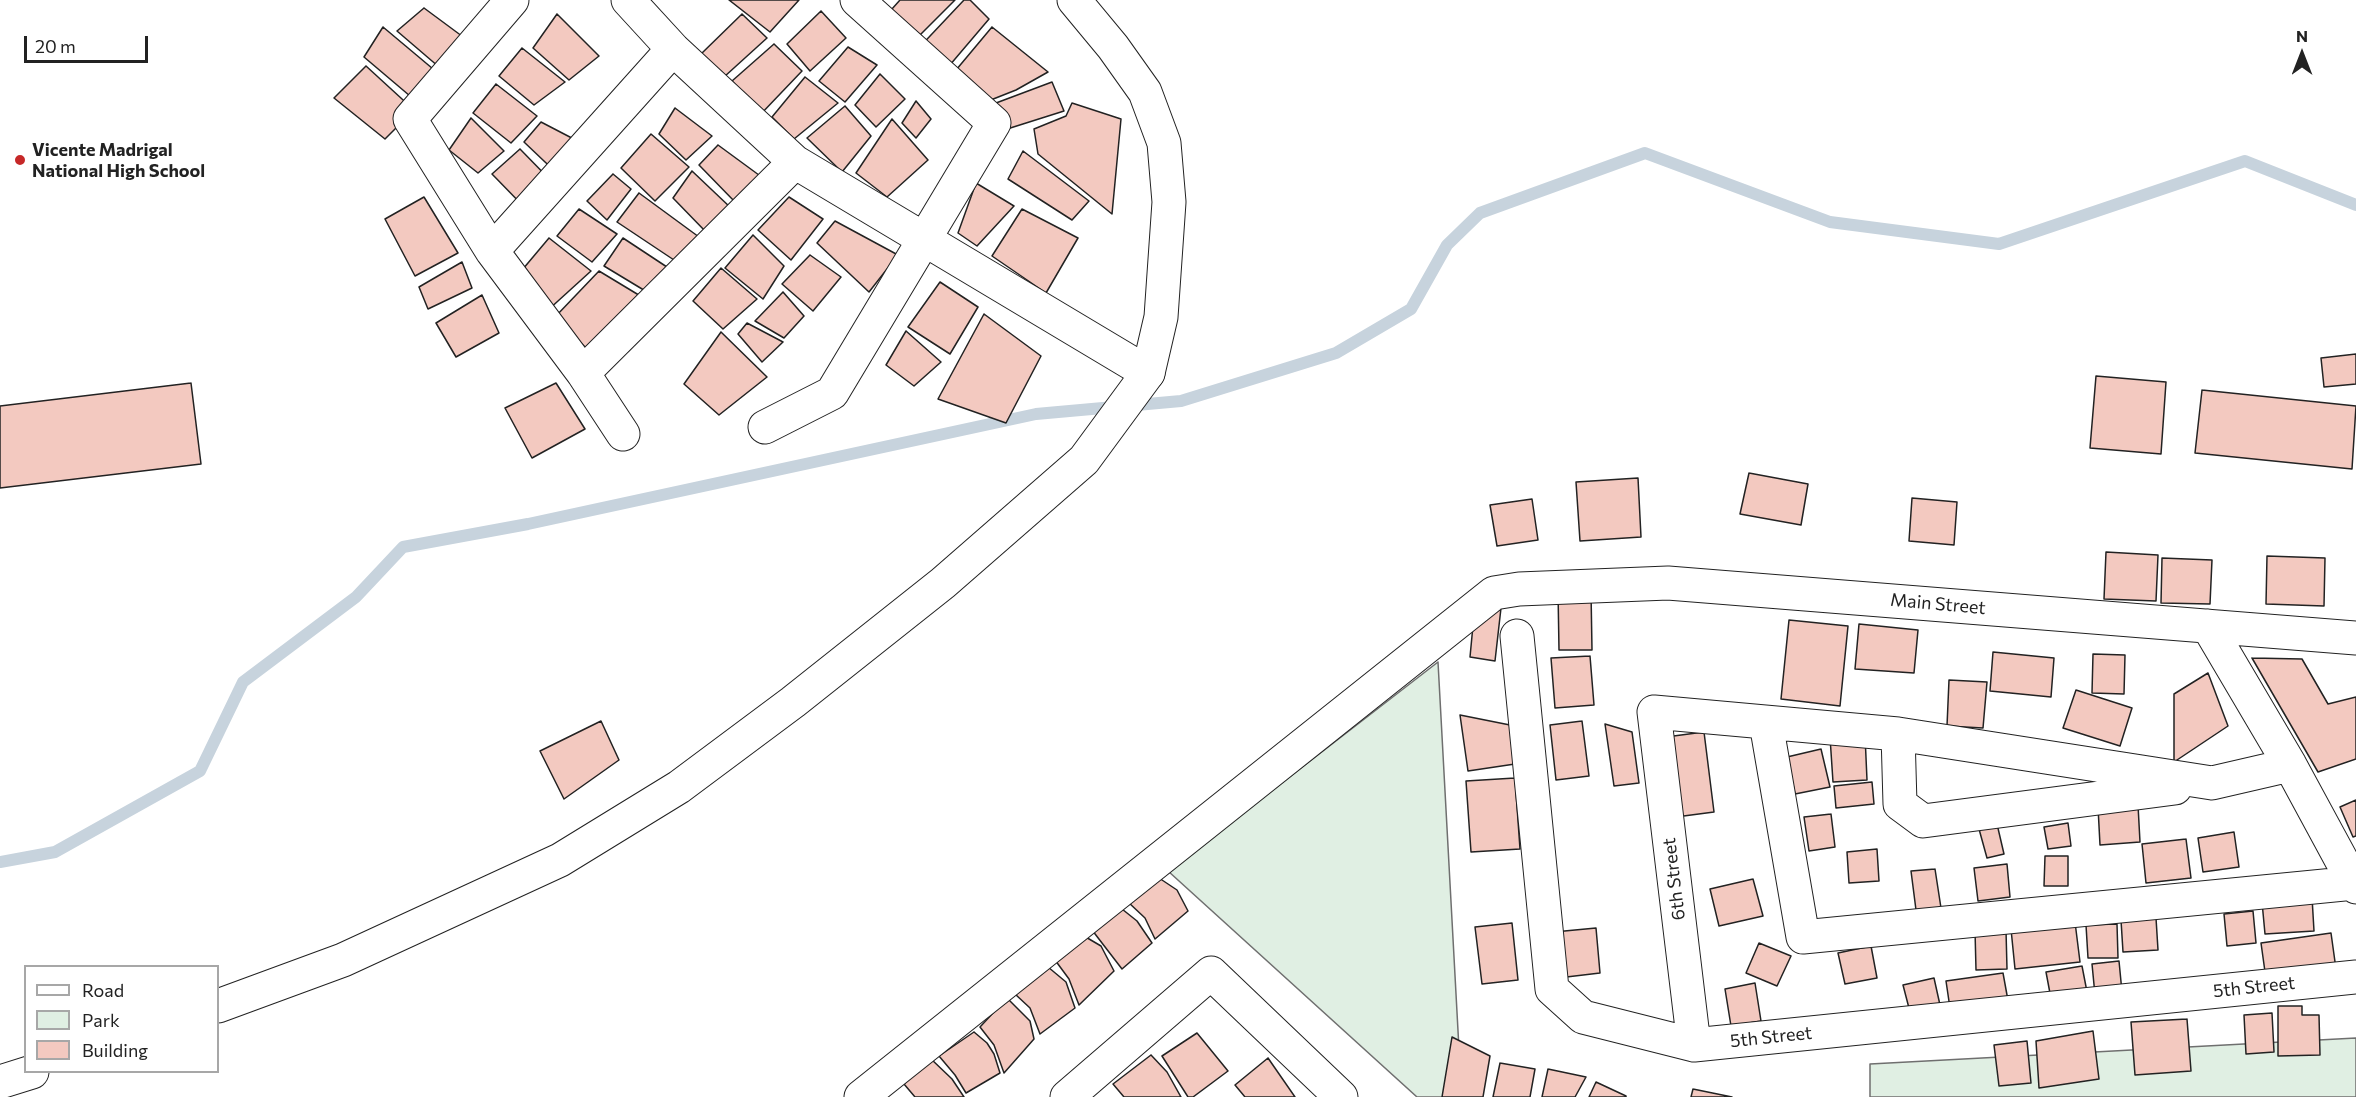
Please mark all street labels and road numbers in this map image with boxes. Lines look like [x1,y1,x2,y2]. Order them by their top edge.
street label: Main Street [1889,589,1987,619]
street label: 6th Street [1658,837,1690,921]
street label: 5th Street [2212,972,2296,1002]
street label: 5th Street [1729,1022,1813,1052]

